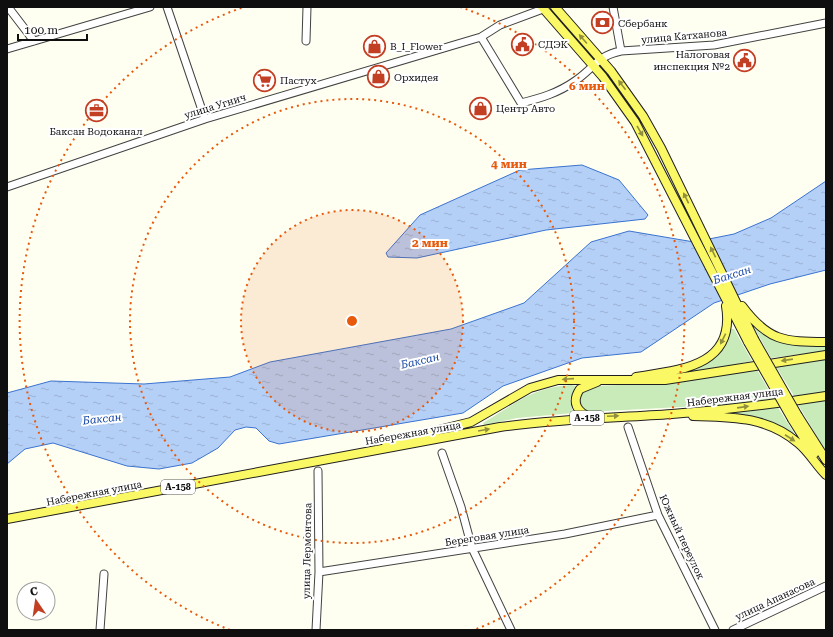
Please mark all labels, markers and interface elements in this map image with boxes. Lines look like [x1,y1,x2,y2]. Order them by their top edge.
bank icon: Сбербанк [590,10,616,36]
scale bar [18,16,87,42]
place label: Сбербанк [618,18,668,29]
text: 100 m [24,23,58,37]
street label: улица Катханова [641,27,728,45]
public building icon: СДЭК [510,31,536,57]
shop icon: B_I_Flower [362,33,388,59]
one-way arrow [579,34,588,45]
place label: СДЭК [538,39,569,50]
place label: B_I_Flower [390,41,443,52]
public building icon: Налоговая инспекция №2 [732,47,758,73]
place label: Налоговая инспекция №2 [653,49,730,72]
shop icon: Орхидея [366,64,392,90]
supermarket icon: Пастух [251,67,277,93]
place label: Орхидея [394,72,439,83]
place label: Пастух [280,75,317,86]
text: 6 мин [569,79,605,93]
one-way arrow [617,80,626,91]
street label: улица Угнич [183,91,247,121]
shop icon: Центр Авто [468,95,494,121]
office icon: Баксан Водоканал [83,98,109,124]
place label: Центр Авто [496,103,555,114]
one-way arrow [637,125,644,137]
place label: Баксан Водоканал [49,126,143,137]
text: 4 мин [491,157,527,171]
one-way arrow [683,192,689,204]
text: 2 мин [412,236,448,250]
one-way arrow [710,247,716,258]
water label: Баксан [711,263,753,288]
centre of rings [345,314,359,328]
one-way arrow [720,333,726,345]
water label: Баксан [399,350,441,372]
one-way arrow [781,357,793,363]
one-way arrow [562,376,574,383]
street label: Набережная улица [686,386,784,408]
one-way arrow [737,404,749,410]
water label: Баксан [81,410,122,428]
road number: А-158 [570,411,604,425]
one-way arrow [607,413,619,420]
street label: Набережная улица [364,419,462,447]
one-way arrow [478,427,490,433]
one-way arrow [785,434,796,441]
street label: Набережная улица [45,478,143,508]
road number: А-158 [161,480,195,494]
street label: Южный переулок [657,493,707,582]
street label: улица Лермонтова [301,502,313,599]
street label: Береговая улица [444,524,530,548]
street label: улица Апанасова [733,576,817,622]
north arrow [16,581,56,621]
text: С [29,584,39,599]

